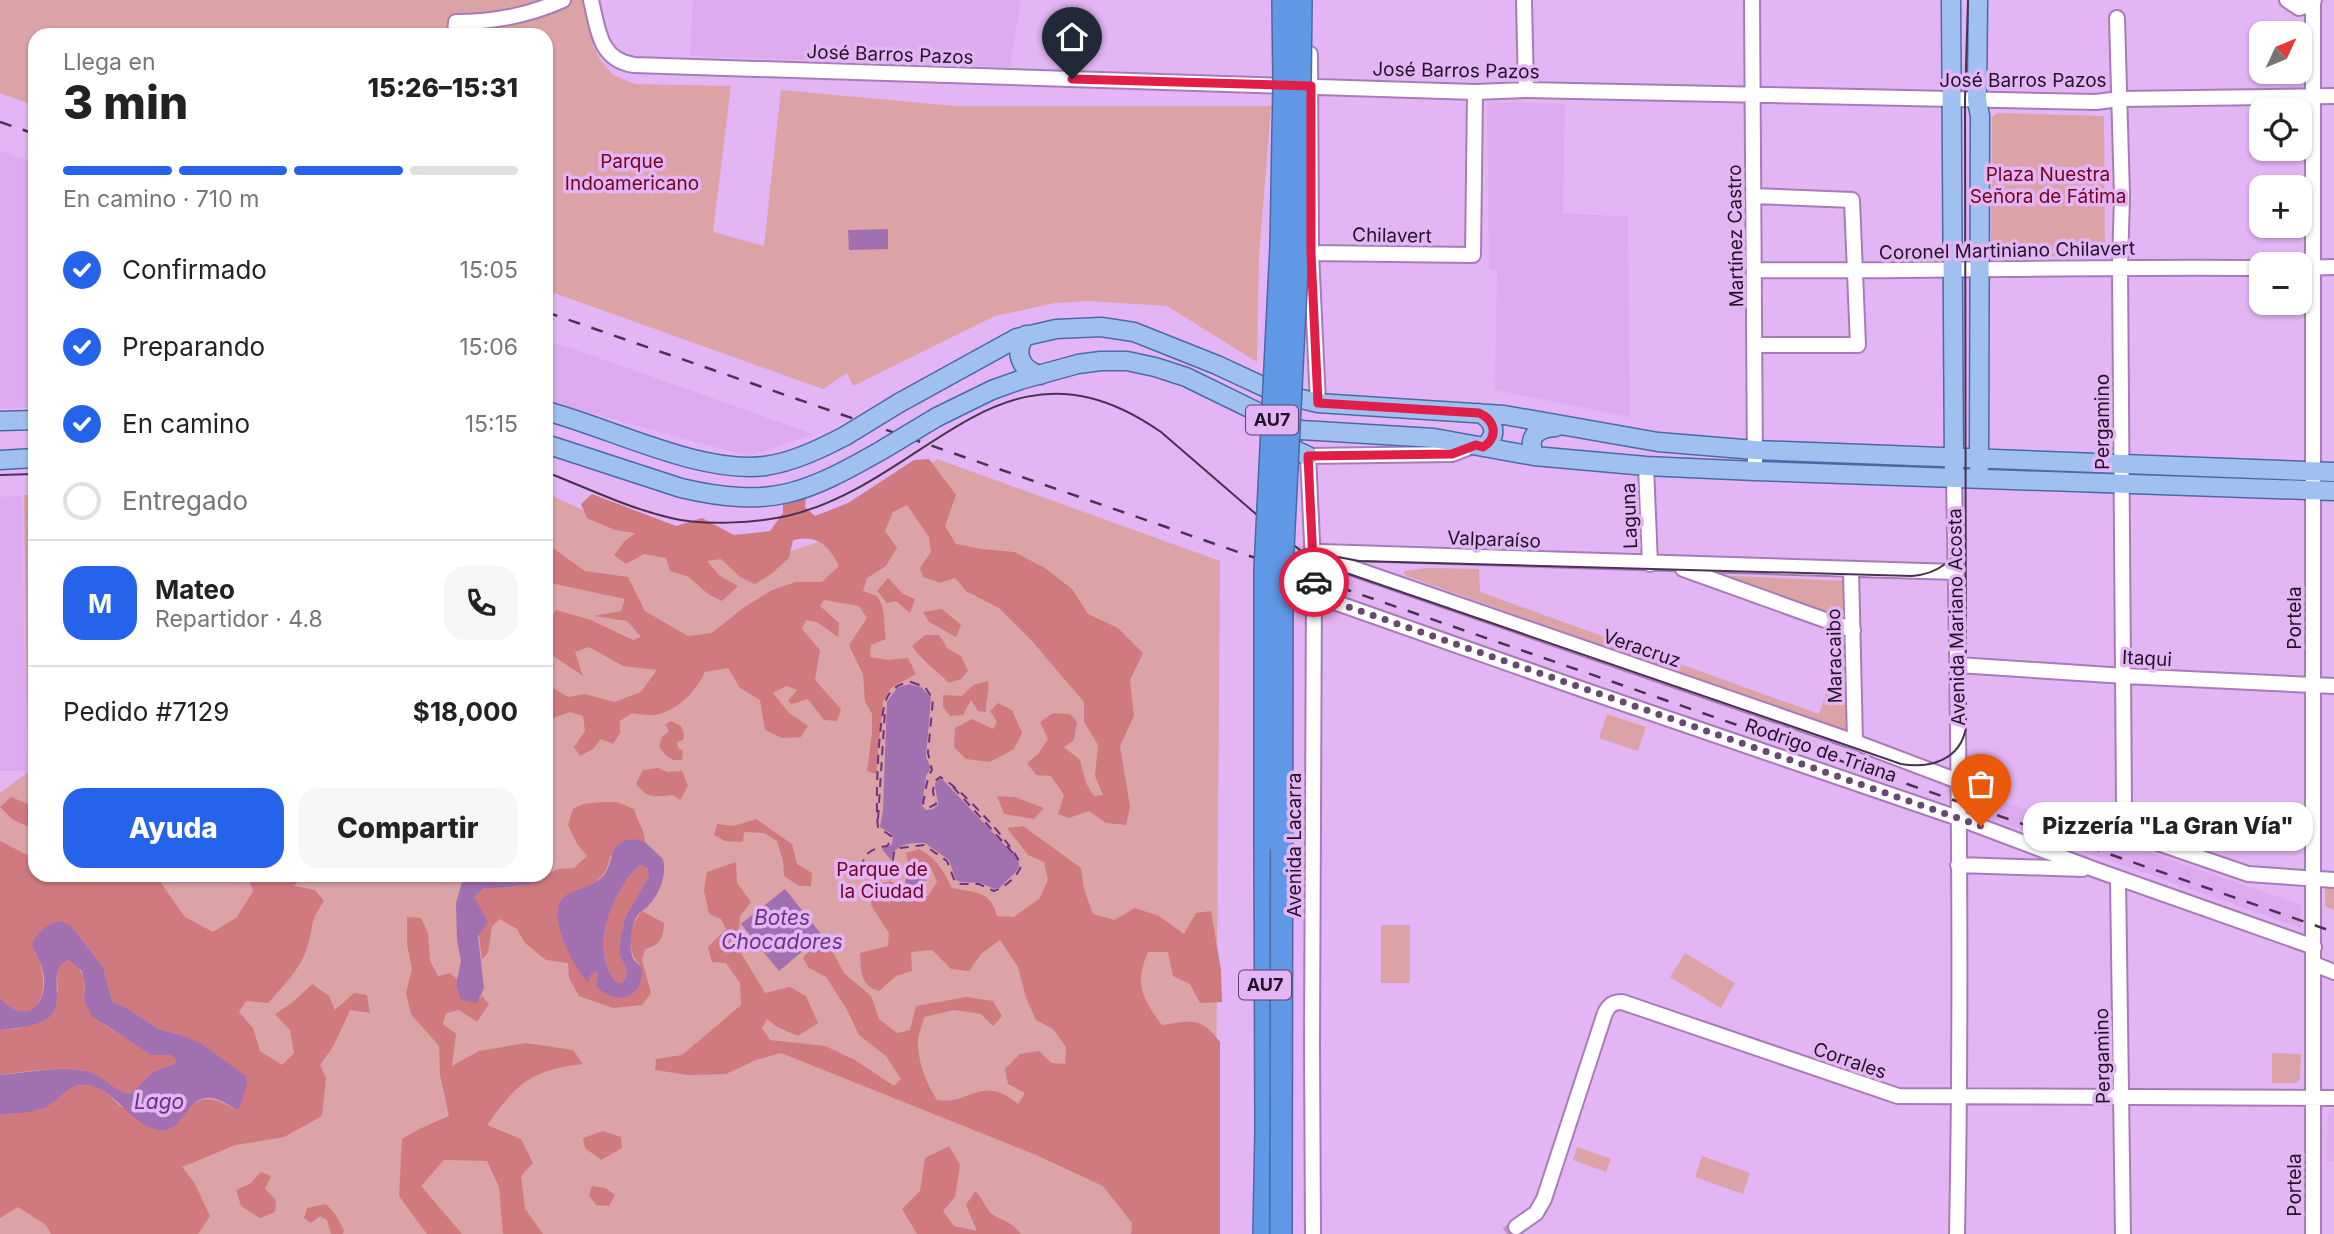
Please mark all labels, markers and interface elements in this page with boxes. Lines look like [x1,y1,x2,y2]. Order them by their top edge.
pin [1042,7,1102,79]
icon: home [1053,18,1091,56]
north arrow [2249,21,2312,84]
map controls [2249,21,2312,315]
street label: José Barros Pazos [806,40,974,69]
text: Llega en [63,48,155,76]
street label: José Barros Pazos [1372,58,1540,83]
street label: José Barros Pazos [1939,69,2107,92]
text: 15:26–15:31 [367,72,518,103]
text: 3 min [63,74,188,130]
button: locate [2249,98,2312,161]
park label: Parque Indoamericano [565,150,699,195]
park label: Plaza Nuestra Señora de Fátima [1970,163,2126,208]
street label: Martínez Castro [1723,164,1748,308]
button: + [2249,175,2312,238]
text: En camino · 710 m [63,185,259,213]
street label: Chilavert [1352,223,1432,248]
street label: Coronel Martiniano Chilavert [1879,237,2135,264]
icon: check [63,251,101,289]
button: − [2249,252,2312,315]
text: Confirmado [122,254,267,285]
text: 15:05 [460,256,518,284]
icon: check [63,328,101,366]
text: Preparando [122,331,265,362]
text: 15:06 [459,333,518,361]
street label: Pergamino [2091,374,2114,470]
icon: check [63,405,101,443]
road number: AU7 [1246,406,1298,434]
text: En camino [122,408,250,439]
text: 15:15 [465,410,518,438]
street label: Laguna [1617,482,1642,549]
text: Entregado [122,485,248,516]
street label: Avenida Mariano Acosta [1943,508,1970,726]
street label: Valparaíso [1447,526,1541,553]
courier [1279,547,1349,617]
icon: car [1295,563,1333,601]
button: phone [444,566,518,640]
text: Mateo [155,574,235,605]
street label: Portela [2283,586,2306,650]
text: M [88,588,112,619]
text: Repartidor · 4.8 [155,605,323,633]
street label: Maracaibo [1822,608,1847,704]
street label: Veracruz [1600,624,1684,672]
street label: Itaqui [2121,646,2172,671]
text: Pedido #7129 [63,696,229,727]
text: $18,000 [413,696,518,727]
street label: Rodrigo de Triana [1742,714,1900,787]
pin [1951,754,2011,826]
icon: bag [1962,765,2000,803]
street label: Avenida Lacarra [1283,772,1306,918]
button: Ayuda [63,788,284,868]
button: Compartir [298,788,518,868]
callout: Pizzería "La Gran Vía" [2023,802,2314,850]
text: Pizzería "La Gran Vía" [2042,812,2294,840]
park label: Parque de la Ciudad [836,858,928,903]
water label: Botes Chocadores [721,905,843,954]
road number: AU7 [1239,970,1291,1000]
street label: Pergamino [2090,1008,2115,1104]
street label: Corrales [1810,1037,1890,1084]
water label: Lago [134,1089,184,1114]
street label: Portela [2283,1153,2306,1217]

